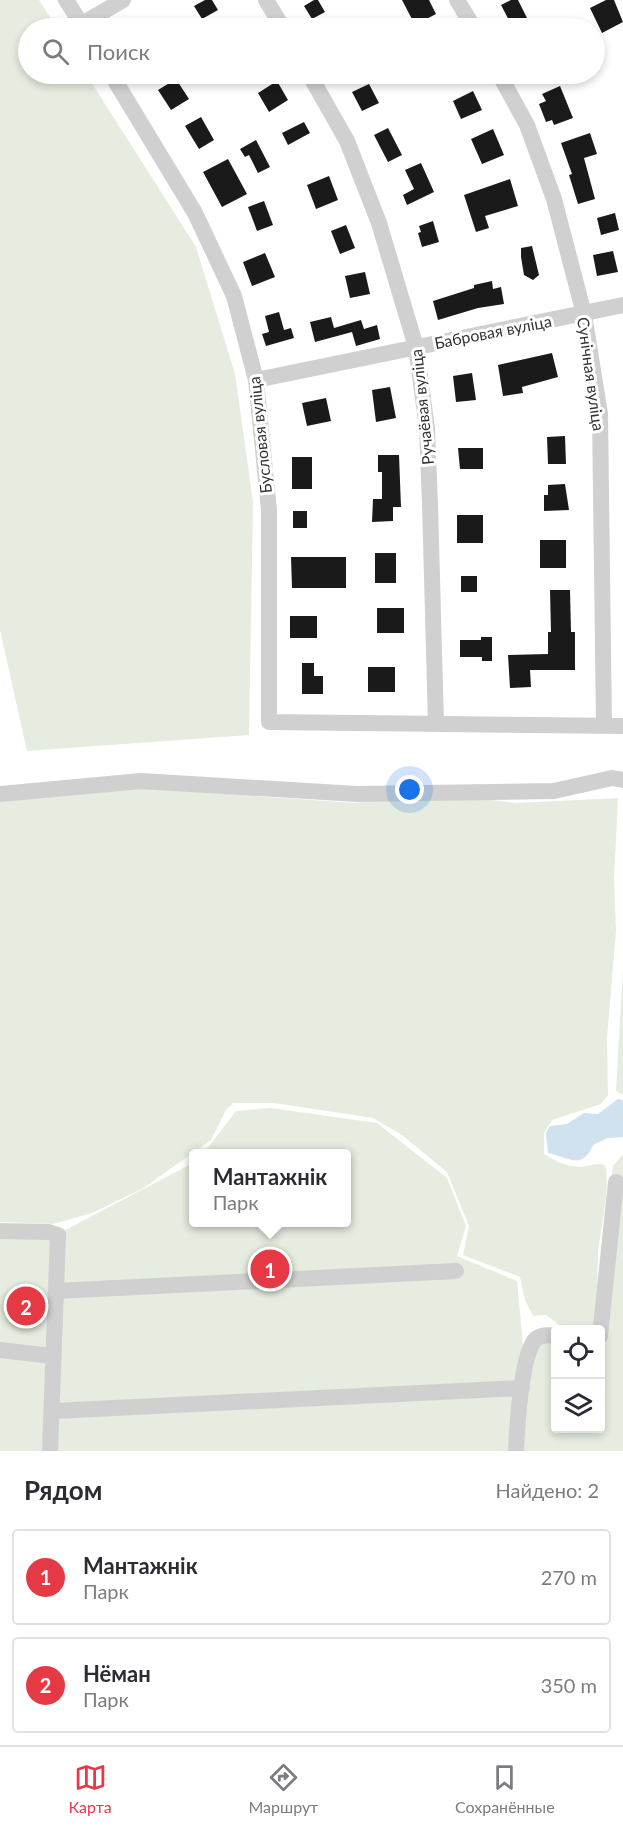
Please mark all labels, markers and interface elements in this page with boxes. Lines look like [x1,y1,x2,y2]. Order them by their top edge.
search box [18,18,605,84]
icon: search [39,35,72,68]
text: Поиск [87,38,150,65]
street label: Бабровая вуліца [433,311,553,352]
street label: Сунічная вуліца [574,316,609,432]
street label: Ручаёвая вуліца [406,348,437,466]
street label: Бусловая вуліца [244,376,275,495]
your location [395,775,424,804]
popup [189,1149,351,1227]
text: Мантажнік [213,1163,327,1190]
text: Парк [213,1190,259,1214]
pin: 1 [250,1246,290,1292]
pin: 2 [6,1284,46,1328]
map controls [551,1325,605,1433]
button: locate [551,1325,605,1379]
button: layers [551,1379,605,1433]
text: Рядом [24,1474,102,1506]
text: Найдено: 2 [496,1478,599,1502]
text: Мантажнік [83,1552,198,1579]
text: 1 [40,1565,51,1589]
text: 270 m [541,1565,597,1589]
text: Парк [83,1579,129,1603]
text: Нёман [83,1660,151,1687]
text: 2 [40,1673,51,1697]
text: 350 m [541,1673,597,1697]
text: Парк [83,1687,129,1711]
tab: Карта [68,1761,112,1816]
tab: Маршрут [248,1761,318,1816]
tab: Сохранённые [455,1761,555,1816]

